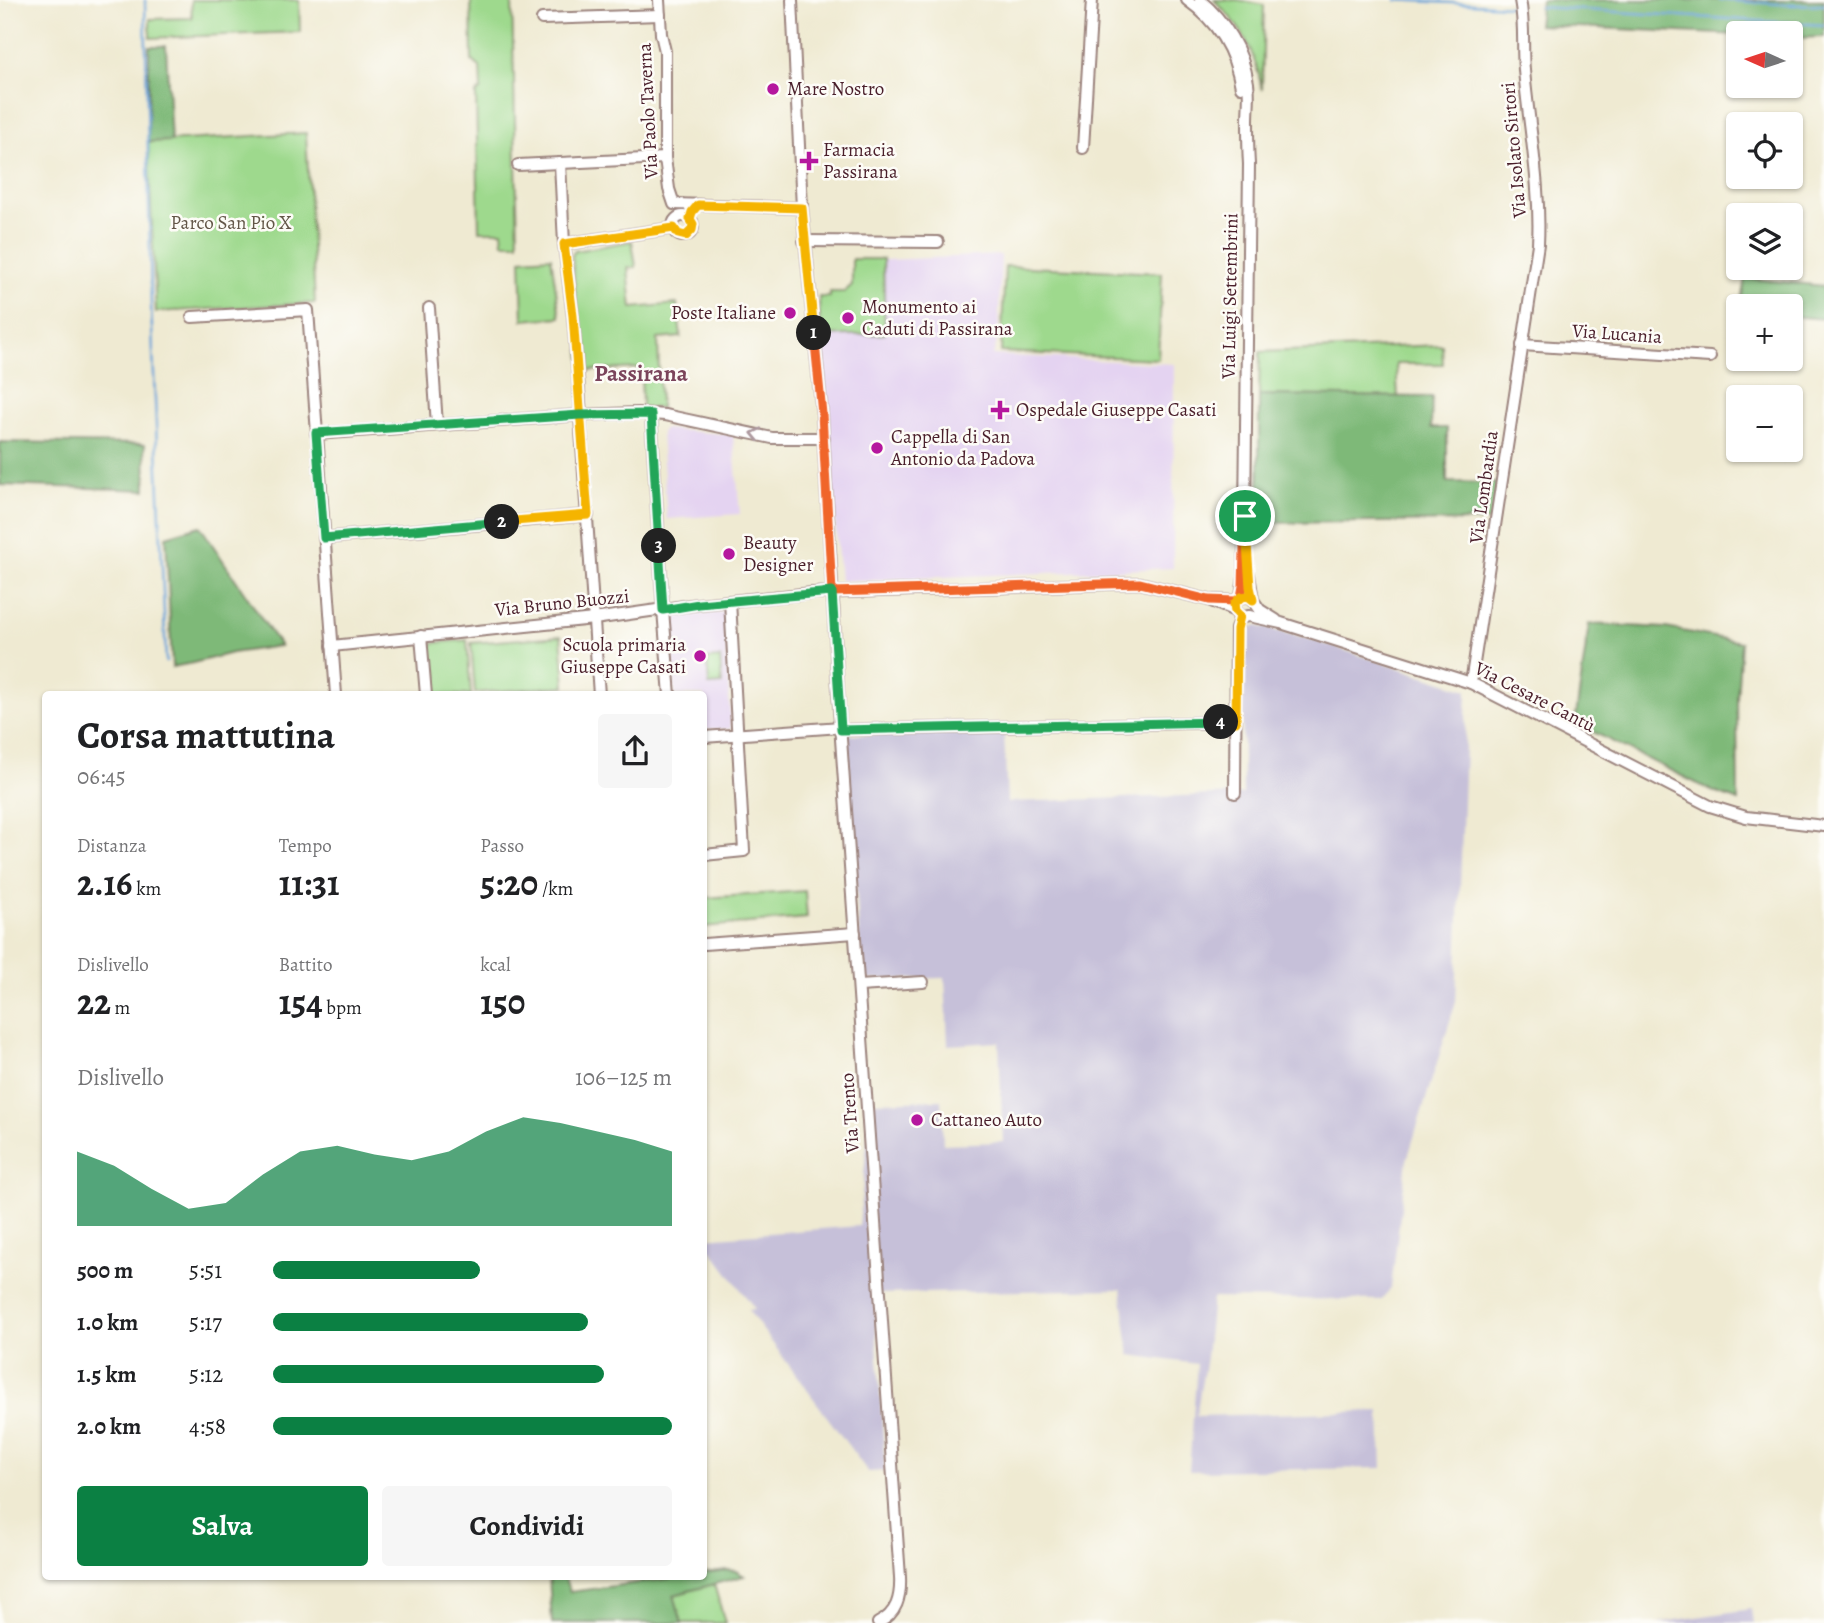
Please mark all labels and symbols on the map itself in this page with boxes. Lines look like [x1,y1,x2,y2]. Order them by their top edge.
north arrow [1726,21,1802,98]
street label: Via Paolo Taverna [631,42,665,181]
place label: Mare Nostro [787,76,884,102]
marker: Mare Nostro [765,81,781,97]
street label: Via Isolato Sirtori [1495,81,1533,220]
place label: Farmacia Passirana [823,137,898,185]
marker: Farmacia Passirana [801,153,817,169]
park label: Parco San Pio X [170,210,292,236]
street label: Via Luigi Settembrini [1216,213,1244,380]
place label: Monumento ai Caduti di Passirana [862,294,1013,342]
place label: Poste Italiane [671,300,776,326]
marker: Poste Italiane [782,305,798,321]
marker: Monumento ai Caduti di Passirana [840,310,856,326]
pin: 1 [796,316,832,350]
street label: Via Lucania [1570,318,1663,350]
district label: Passirana [594,358,688,389]
place label: Ospedale Giuseppe Casati [1016,397,1217,423]
marker: Ospedale Giuseppe Casati [990,400,1010,420]
place label: Cappella di San Antonio da Padova [890,424,1035,472]
one-way arrow [750,428,762,442]
street label: Via Lombardia [1463,429,1505,546]
marker: Cappella di San Antonio da Padova [869,440,885,456]
pin [1215,486,1275,546]
pin: 2 [484,504,520,540]
pin: 3 [642,528,676,564]
place label: Beauty Designer [743,530,814,578]
marker: Beauty Designer [721,546,737,562]
street label: Via Bruno Buozzi [492,583,631,623]
place label: Scuola primaria Giuseppe Casati [561,632,686,680]
marker: Scuola primaria Giuseppe Casati [692,648,708,664]
street label: Via Cesare Cantù [1469,655,1601,739]
pin: 4 [1204,704,1238,740]
street label: Via Trento [834,1072,866,1155]
place label: Cattaneo Auto [931,1107,1042,1133]
marker: Cattaneo Auto [909,1112,925,1128]

